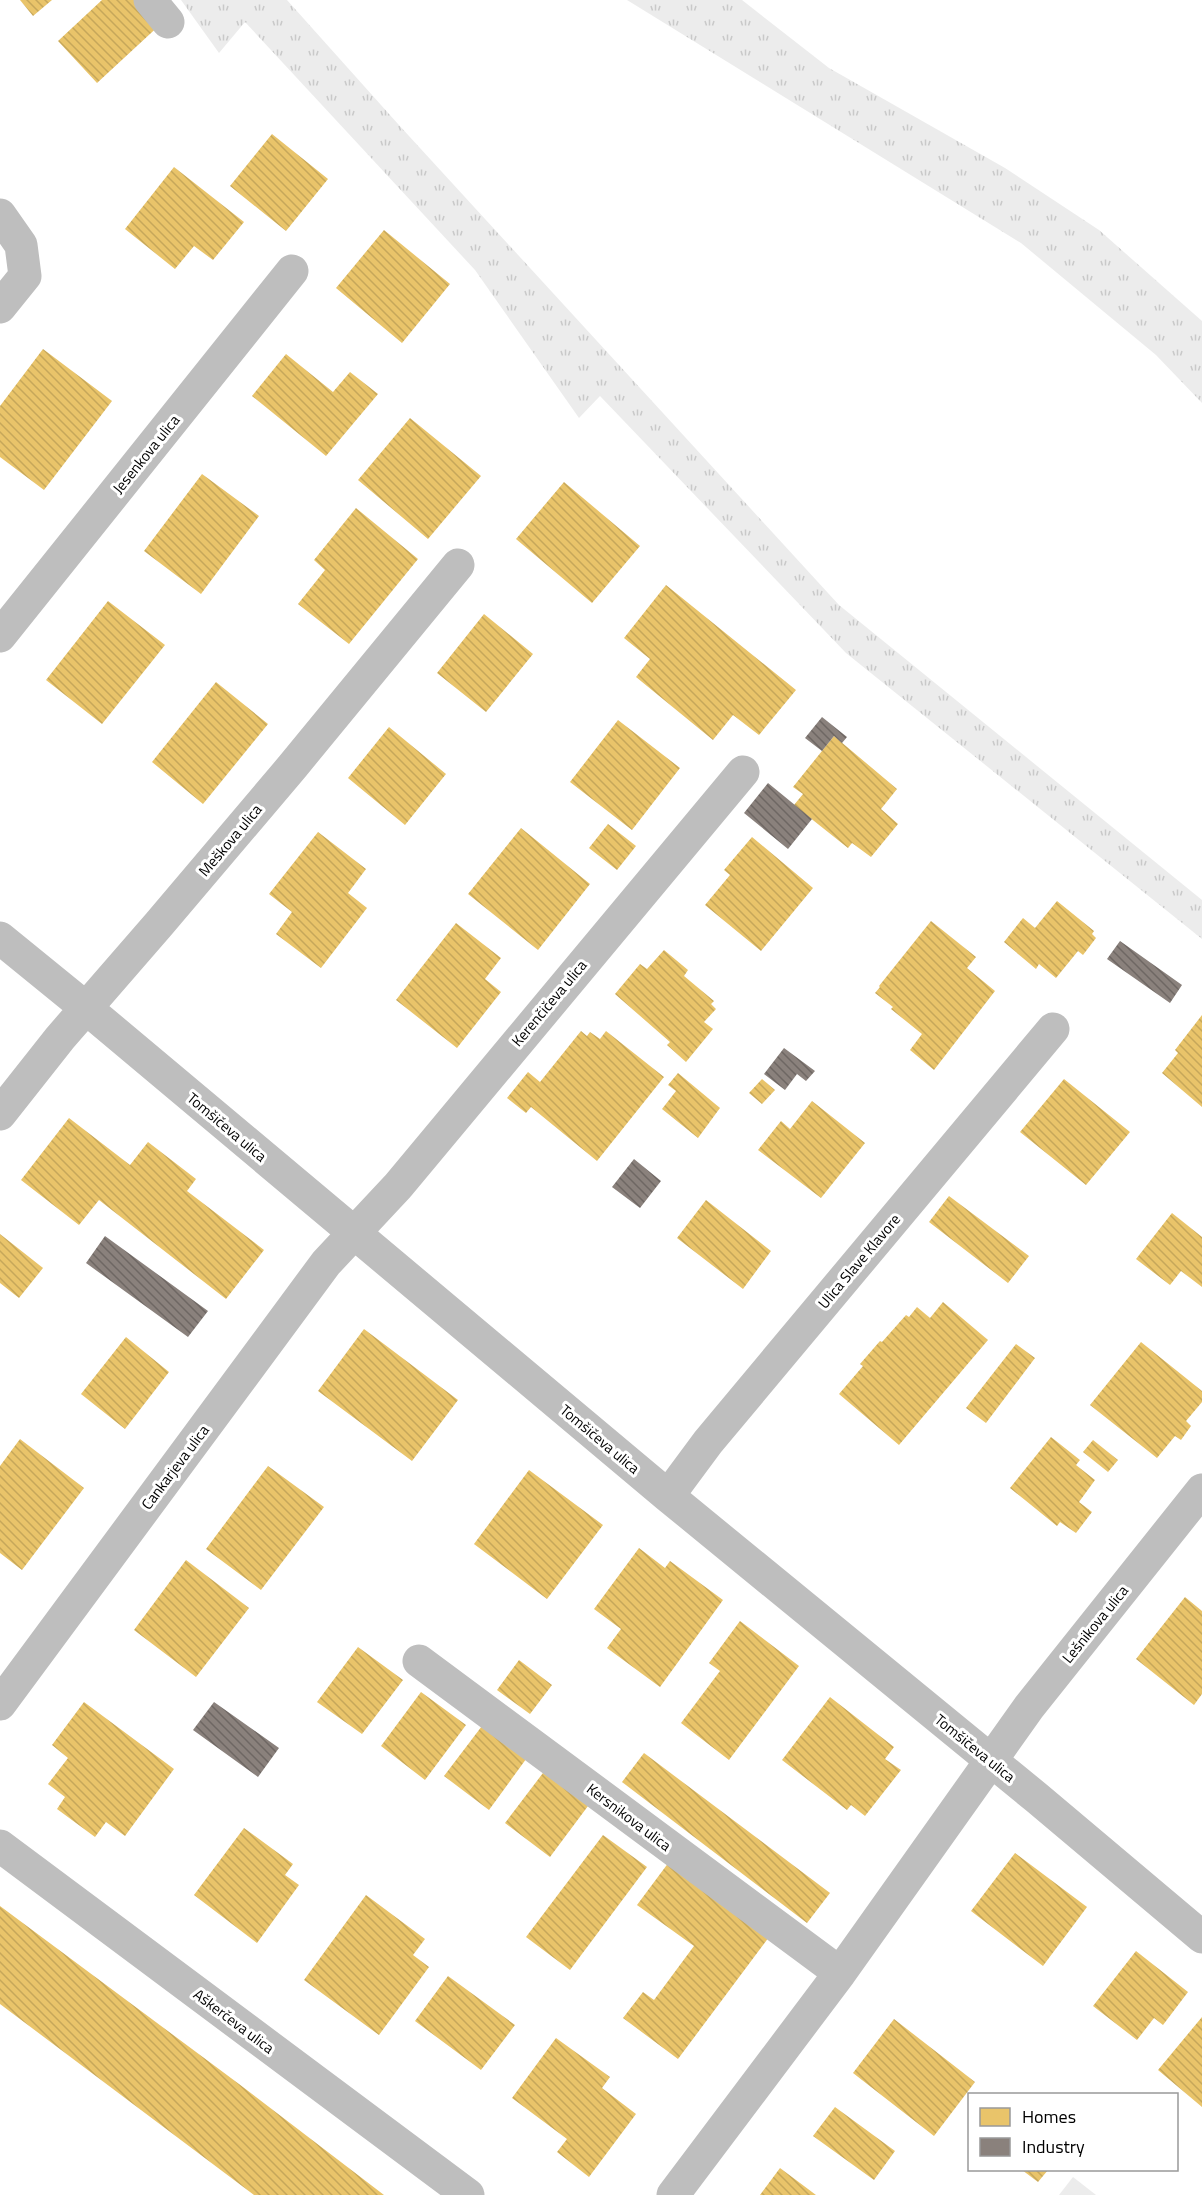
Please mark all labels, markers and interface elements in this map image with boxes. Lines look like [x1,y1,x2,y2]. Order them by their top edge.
street label: Jesenkova ulica [107,409,185,499]
street label: Meškova ulica [193,798,268,881]
street label: Kerenčičeva ulica [506,954,592,1051]
street label: Tomšičeva ulica [182,1087,272,1168]
street label: Ulica Slave Klavore [812,1208,906,1314]
street label: Tomšičeva ulica [555,1399,645,1480]
street label: Cankarjeva ulica [135,1419,215,1514]
street label: Lešnikova ulica [1056,1580,1134,1668]
street label: Tomšičeva ulica [930,1708,1021,1788]
street label: Kersnikova ulica [582,1777,677,1857]
street label: Aškerčeva ulica [189,1983,280,2059]
legend [968,2093,1178,2171]
text: Homes [1022,2103,1076,2130]
text: Industry [1022,2133,1085,2160]

